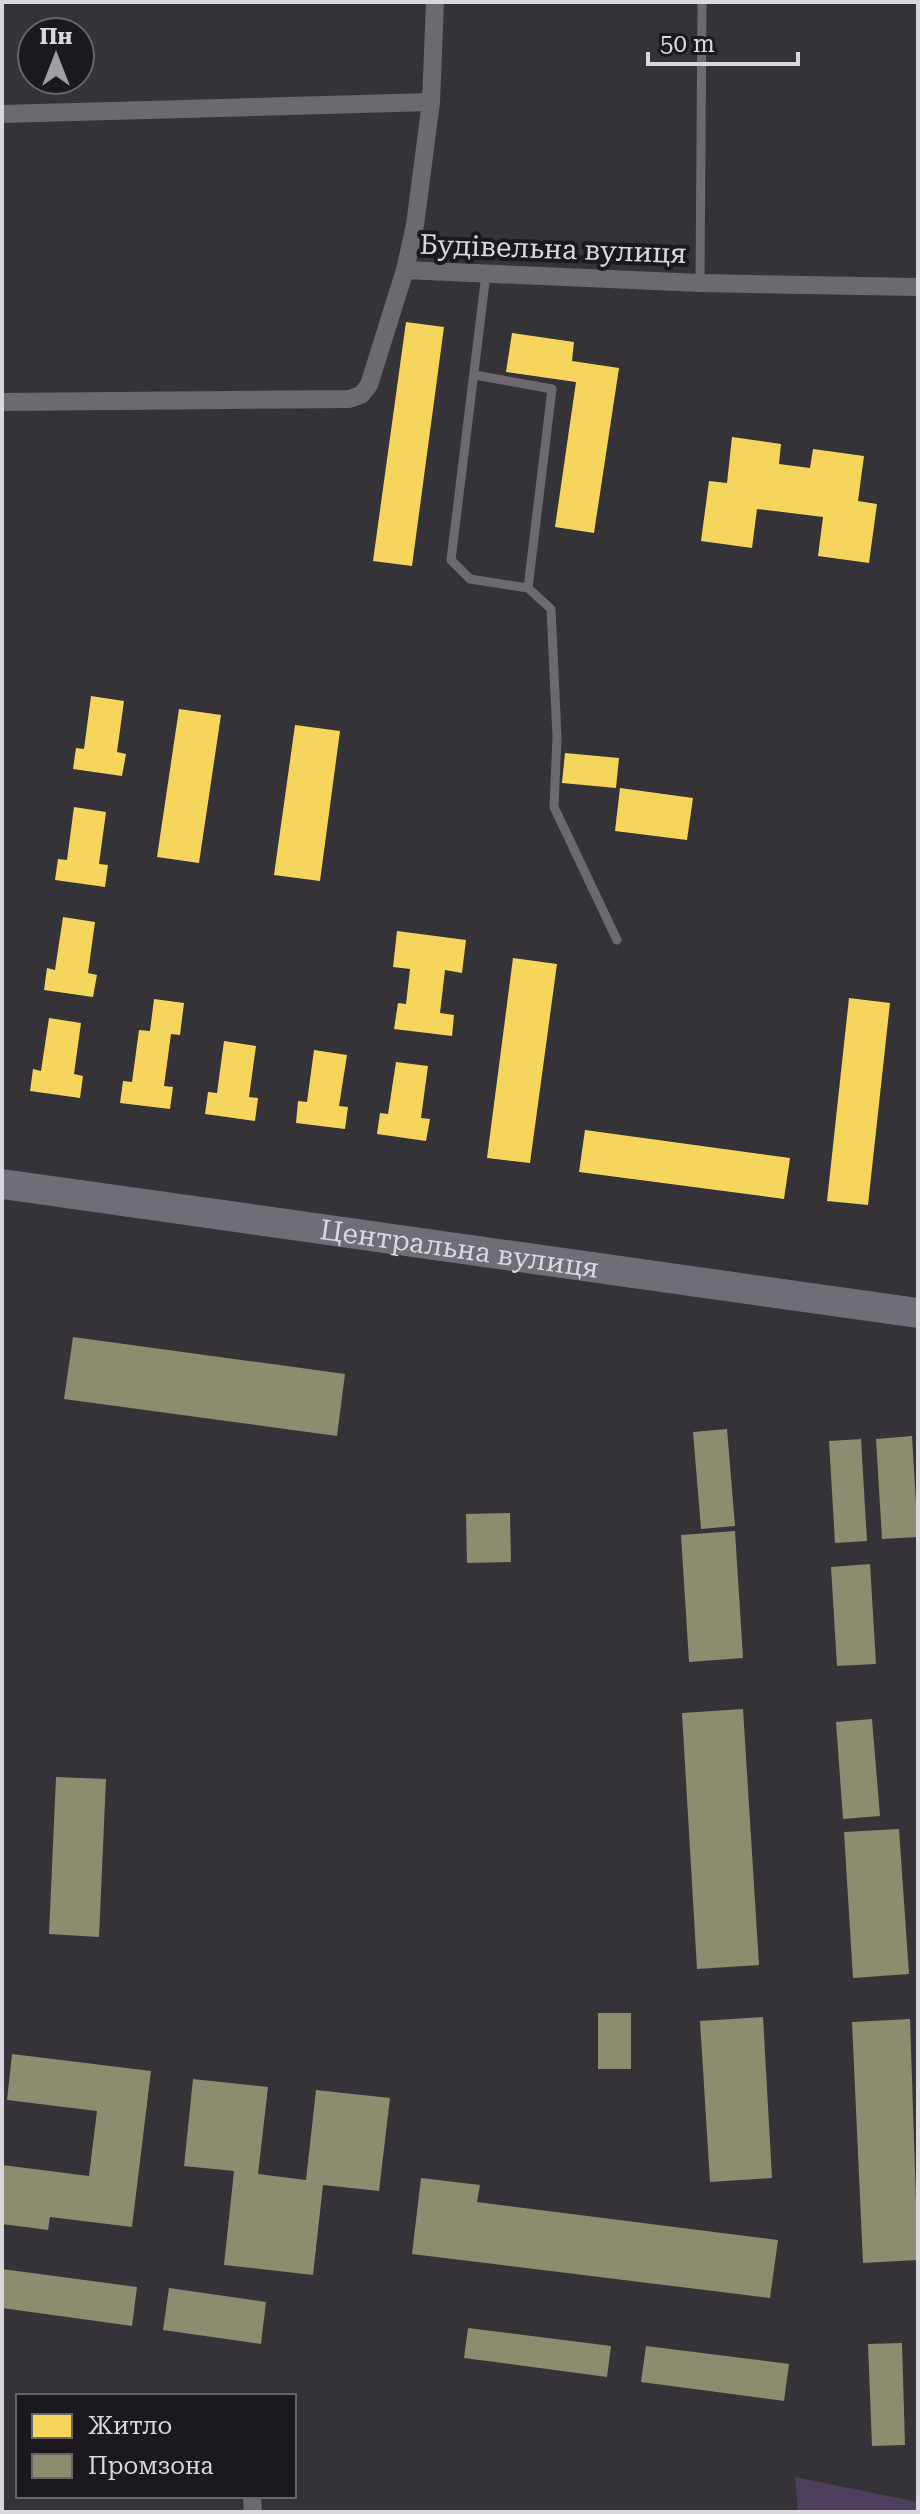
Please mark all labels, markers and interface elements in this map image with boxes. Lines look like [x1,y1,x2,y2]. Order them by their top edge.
north arrow [16,16,96,96]
scale bar [648,16,798,66]
text: Пн [40,24,73,49]
text: 50 m [660,30,715,58]
street label: Будівельна вулиця [419,228,687,270]
street label: Центральна вулиця [318,1212,601,1284]
legend [16,2394,296,2498]
text: Житло [88,2412,172,2440]
text: Промзона [88,2452,214,2480]

